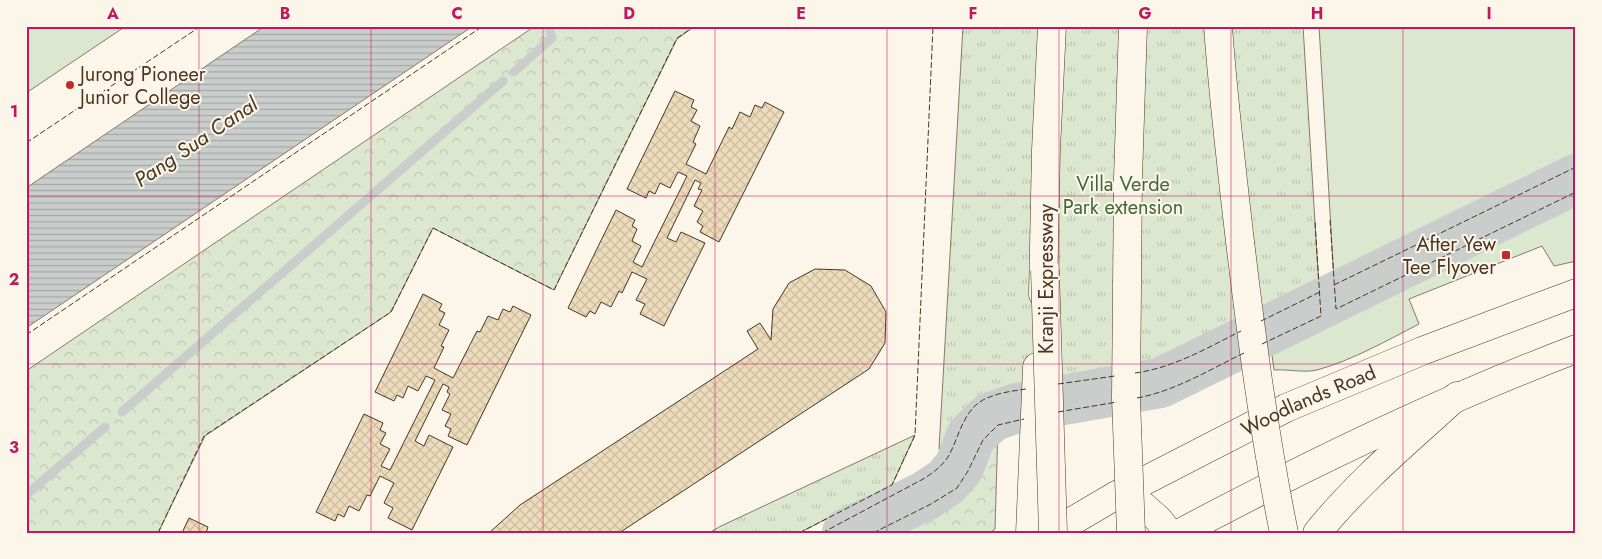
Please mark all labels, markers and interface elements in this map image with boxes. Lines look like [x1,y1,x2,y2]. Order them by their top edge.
text: A [106,2,119,25]
text: B [280,2,290,25]
text: C [451,2,463,25]
text: D [623,2,635,25]
text: E [796,2,806,25]
text: F [969,2,977,25]
text: G [1138,2,1152,25]
text: H [1311,2,1323,25]
text: I [1486,2,1492,25]
place label: Jurong Pioneer Junior College [77,60,206,112]
marker: Jurong Pioneer Junior College [64,79,76,91]
water label: Pang Sua Canal [128,89,265,194]
text: 1 [10,100,18,123]
park label: Villa Verde Park extension [1063,170,1183,222]
street label: Kranji Expressway [1032,204,1061,354]
place label: After Yew Tee Flyover [1403,230,1496,282]
marker: After Yew Tee Flyover [1500,249,1512,261]
text: 2 [9,268,19,291]
street label: Woodlands Road [1236,358,1380,443]
text: 3 [9,436,19,459]

